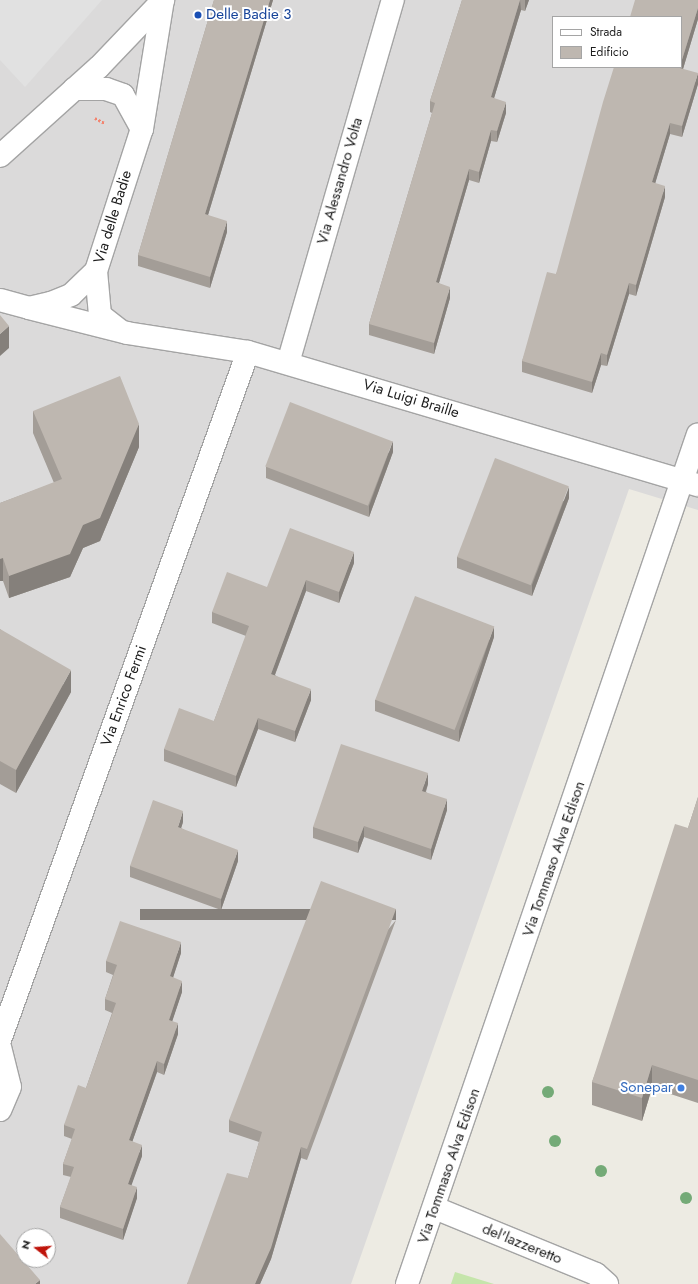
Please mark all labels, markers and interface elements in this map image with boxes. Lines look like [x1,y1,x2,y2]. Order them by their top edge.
place label: Delle Badie 3 [206,6,291,24]
marker: Delle Badie 3 [193,10,203,20]
legend [552,16,682,68]
text: Strada [590,23,622,41]
text: Edificio [590,43,629,61]
street label: Via Alessandro Volta [313,116,367,246]
street label: Via delle Badie [90,168,136,266]
street label: Via Luigi Braille [361,376,461,422]
street label: Via Enrico Fermi [97,643,151,749]
street label: Via Tommaso Alva Edison [519,779,589,939]
place label: Sonepar [620,1079,673,1097]
marker: Sonepar [676,1083,686,1093]
street label: Via Tommaso Alva Edison [414,1086,484,1246]
street label: del'lazzeretto [479,1220,565,1268]
north arrow [16,1228,56,1268]
text: N [17,1238,34,1251]

